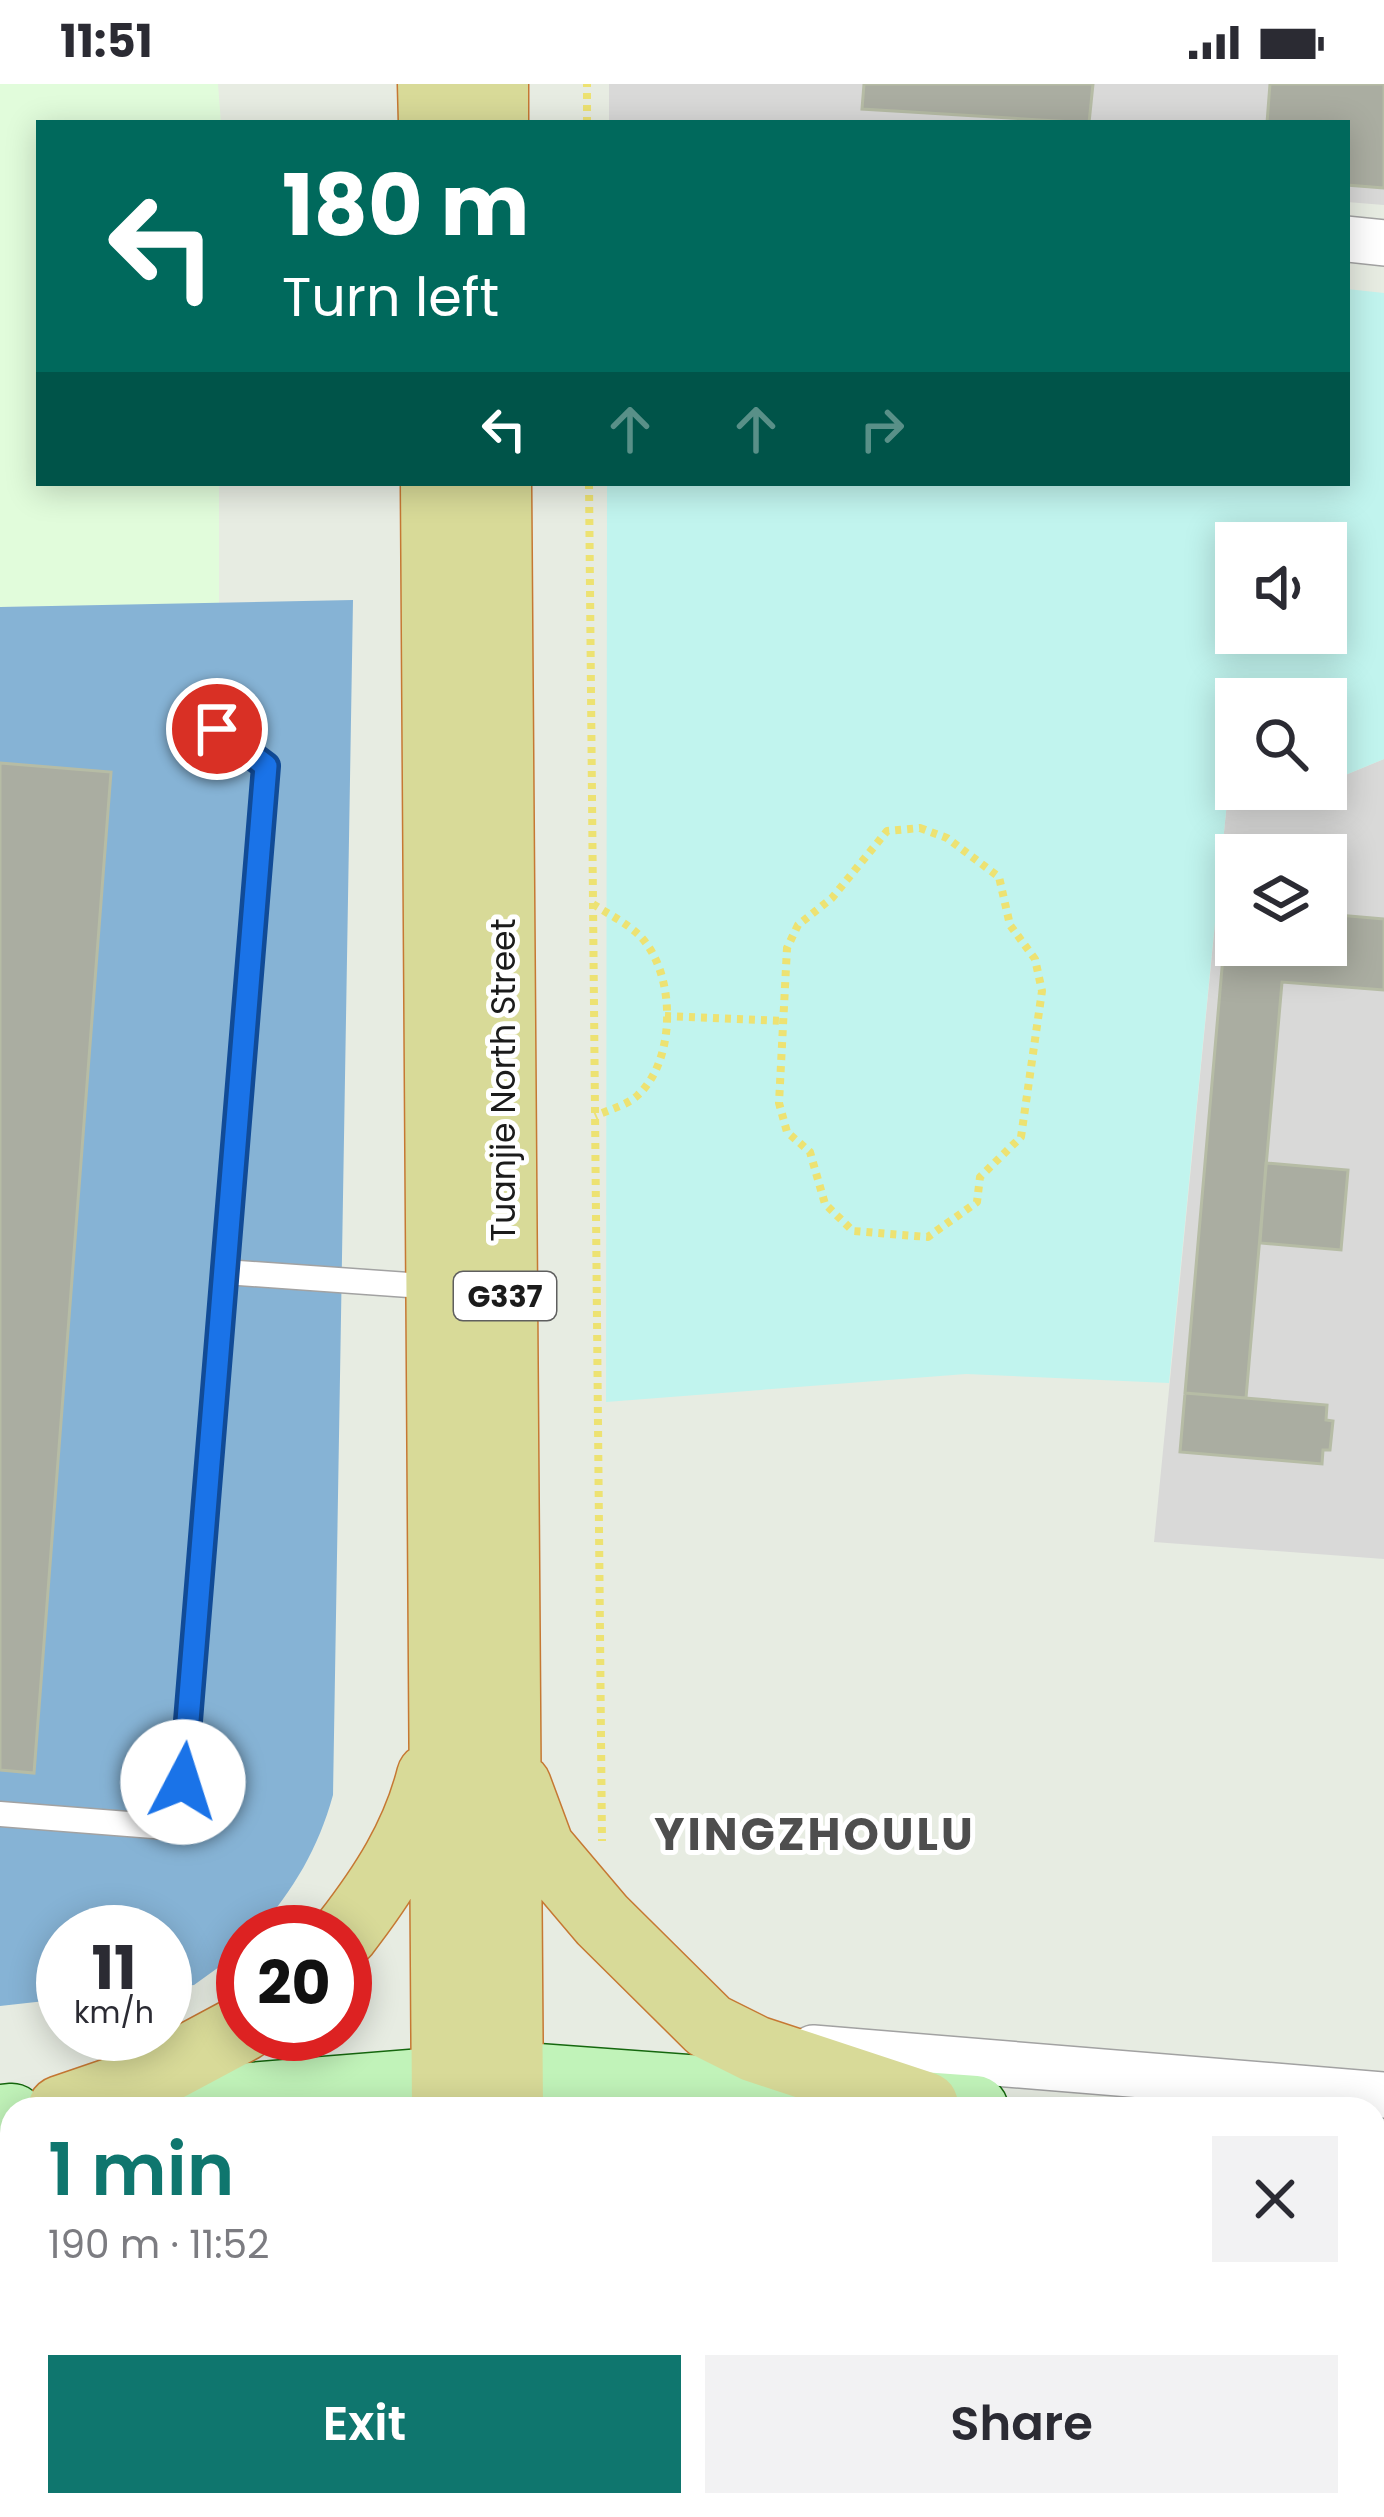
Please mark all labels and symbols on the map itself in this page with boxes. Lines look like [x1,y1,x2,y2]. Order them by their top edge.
pin [166,678,268,780]
street label: Tuanjie North Street [480,918,527,1242]
road number: G337 [454,1272,556,1320]
position arrow [120,1719,246,1845]
district label: YINGZHOULU [654,1803,976,1866]
speed limit sign: 20 [216,1905,372,2061]

